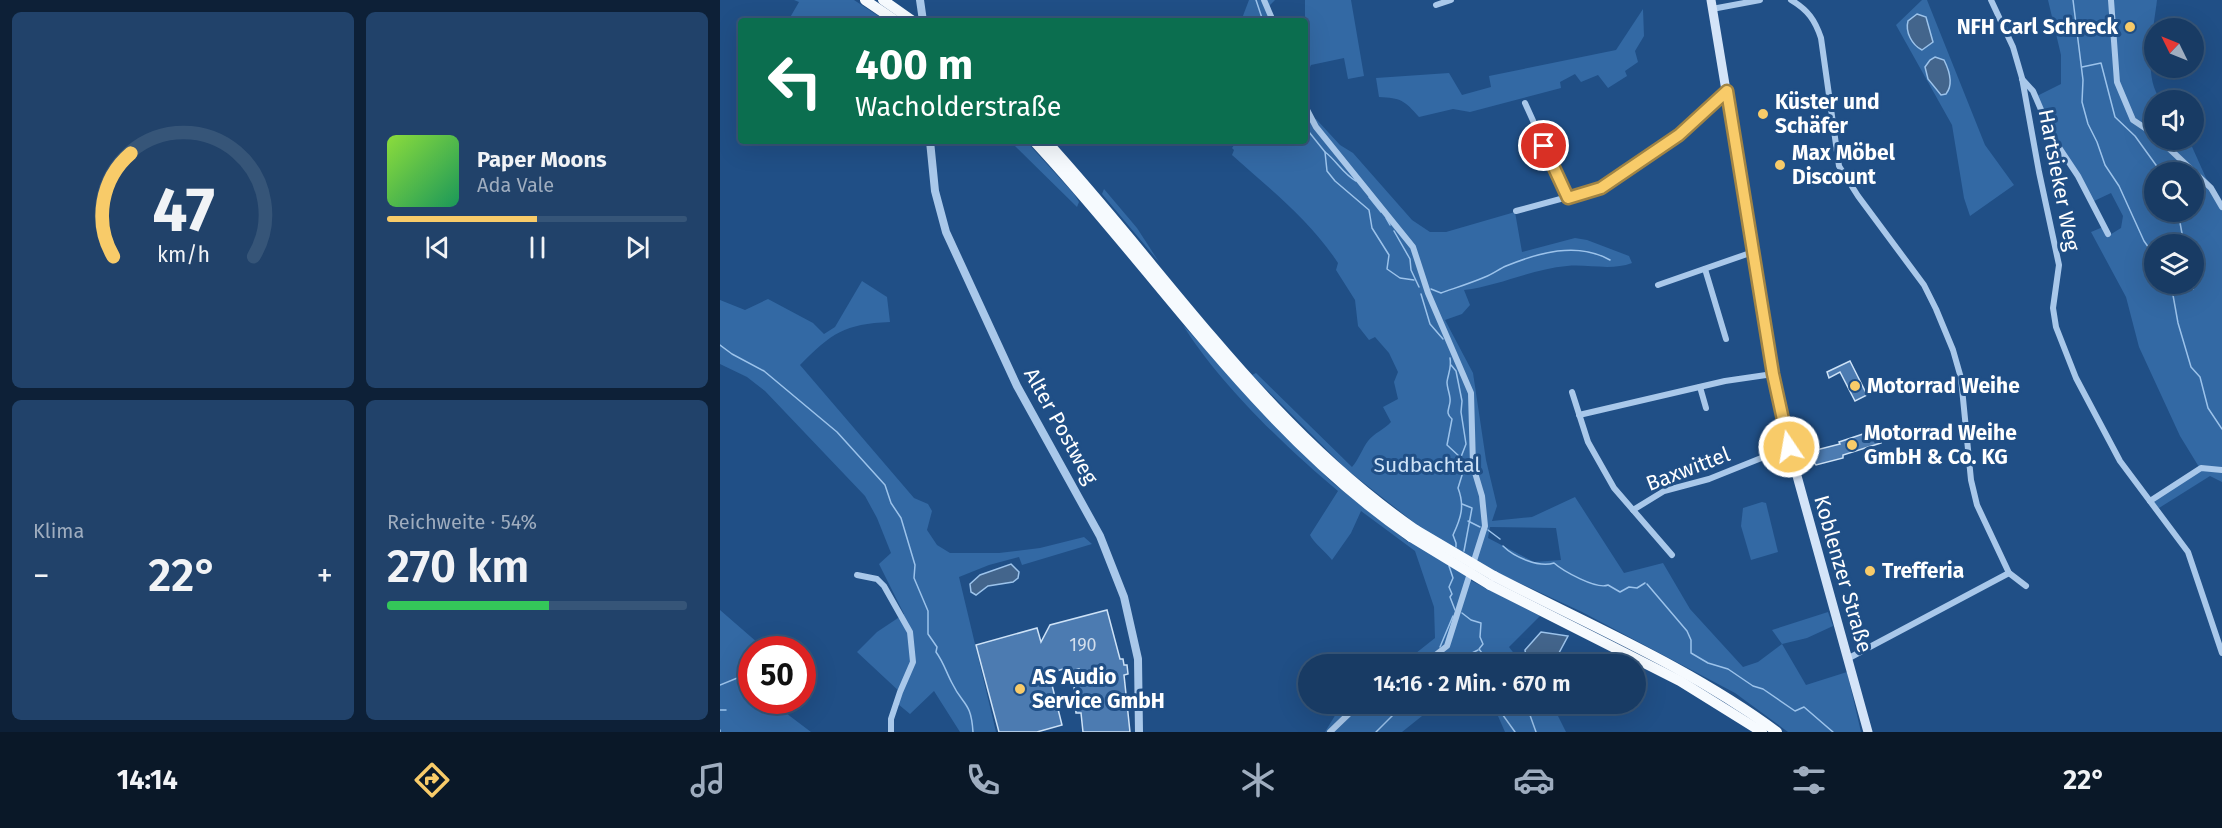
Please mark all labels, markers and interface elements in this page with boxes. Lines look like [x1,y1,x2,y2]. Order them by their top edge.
place label: NFH Carl Schreck [1957,14,2118,40]
north arrow [2144,18,2204,78]
map controls [2144,18,2204,294]
marker: NFH Carl Schreck [2123,20,2137,34]
text: 400 m [855,40,973,90]
icon: left [756,42,834,120]
place label: Küster und Schäfer [1775,89,1880,139]
button: sound [2144,90,2204,150]
text: Wacholderstraße [855,91,1062,123]
marker: Küster und Schäfer [1756,107,1770,121]
street label: Hartsieker Weg [2033,107,2085,253]
pin [1518,120,1569,171]
icon: arrive [1527,129,1560,162]
place label: Max Möbel Discount [1792,140,1896,190]
text: Paper Moons [477,146,607,173]
marker: Max Möbel Discount [1773,158,1787,172]
button: search [2144,162,2204,222]
text: 47 [152,173,214,248]
text: Ada Vale [477,173,554,197]
icon: previous [421,231,454,264]
icon: pause [521,231,554,264]
icon: next [621,231,654,264]
button: layers [2144,234,2204,294]
text: km/h [156,242,210,268]
street label: Alter Postweg [1018,363,1104,489]
place label: Motorrad Weihe [1867,373,2020,399]
marker: Motorrad Weihe [1848,379,1862,393]
position arrow [1757,415,1821,479]
place label: Motorrad Weihe GmbH & Co. KG [1864,420,2017,470]
marker: Motorrad Weihe GmbH & Co. KG [1845,438,1859,452]
street label: Baxwittel [1642,441,1734,497]
park label: Sudbachtal [1373,452,1481,478]
street label: Koblenzer Straße [1808,492,1878,656]
text: Reichweite · 54% [387,510,537,534]
text: Klima [33,519,84,543]
text: 270 km [387,540,529,594]
text: 22° [148,549,218,603]
text: − [33,556,50,596]
text: + [317,556,333,596]
place label: Trefferia [1882,558,1964,584]
marker: Trefferia [1863,564,1877,578]
house number: 190 [1069,634,1097,656]
speed limit sign: 50 [738,636,816,714]
place label: AS Audio Service GmbH [1031,664,1165,714]
text: 14:16 · 2 Min. · 670 m [1373,670,1571,697]
marker: AS Audio Service GmbH [1013,682,1027,696]
icon: directions [411,759,453,801]
icon: music [687,759,729,801]
icon: phone [962,759,1004,801]
icon: climate [1237,759,1279,801]
icon: car [1513,759,1555,801]
icon: filters [1788,759,1830,801]
text: 14:14 [117,764,178,796]
text: 22° [2063,764,2105,796]

